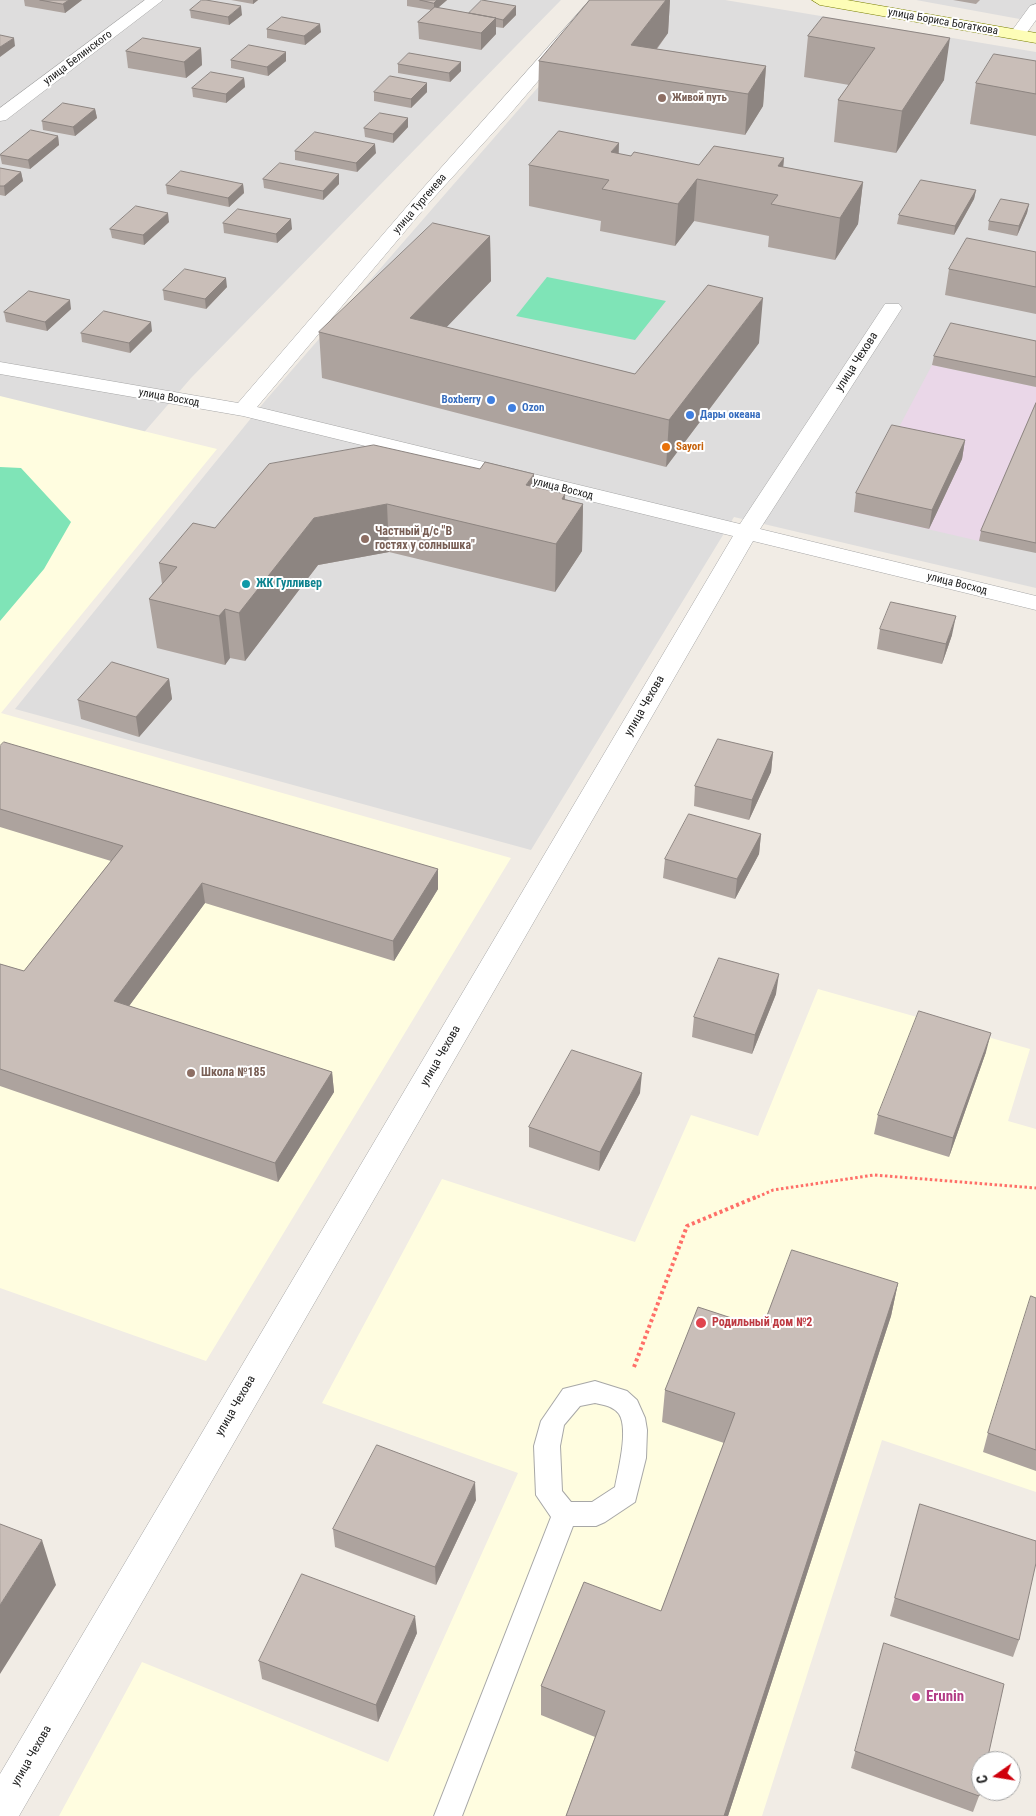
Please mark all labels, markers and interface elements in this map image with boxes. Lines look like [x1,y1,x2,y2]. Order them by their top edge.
street label: улица Бориса Богаткова [887,6,999,38]
street label: улица Белинского [41,28,115,88]
place label: Живой путь [672,91,727,105]
marker: Живой путь [656,92,668,104]
street label: улица Тургенева [390,171,450,237]
street label: улица Чехова [833,330,881,394]
street label: улица Восход [138,386,200,410]
place label: Boxberry [442,393,481,407]
marker: Boxberry [485,394,497,406]
place label: Ozon [522,401,544,415]
marker: Ozon [506,402,518,414]
place label: Дары океана [700,408,760,422]
marker: Дары океана [684,409,696,421]
place label: Sayori [676,440,704,454]
marker: Sayori [660,441,672,453]
street label: улица Восход [532,475,594,503]
place label: Частный д/c "В гостях у солнышка" [375,525,475,553]
marker: Частный д/c "В гостях у солнышка" [359,533,371,545]
street label: улица Восход [926,570,988,598]
place label: ЖК Гулливер [256,577,322,591]
marker: ЖК Гулливер [240,578,252,590]
street label: улица Чехова [622,673,668,739]
street label: улица Чехова [418,1023,464,1089]
place label: Школа №185 [201,1066,266,1080]
marker: Школа №185 [185,1067,197,1079]
marker: Родильный дом №2 [694,1316,708,1330]
place label: Родильный дом №2 [712,1316,812,1330]
street label: улица Чехова [213,1373,259,1439]
place label: Erunin [926,1688,964,1706]
marker: Erunin [910,1691,922,1703]
street label: улица Чехова [9,1723,55,1789]
north arrow [971,1751,1021,1801]
text: С [974,1773,991,1785]

